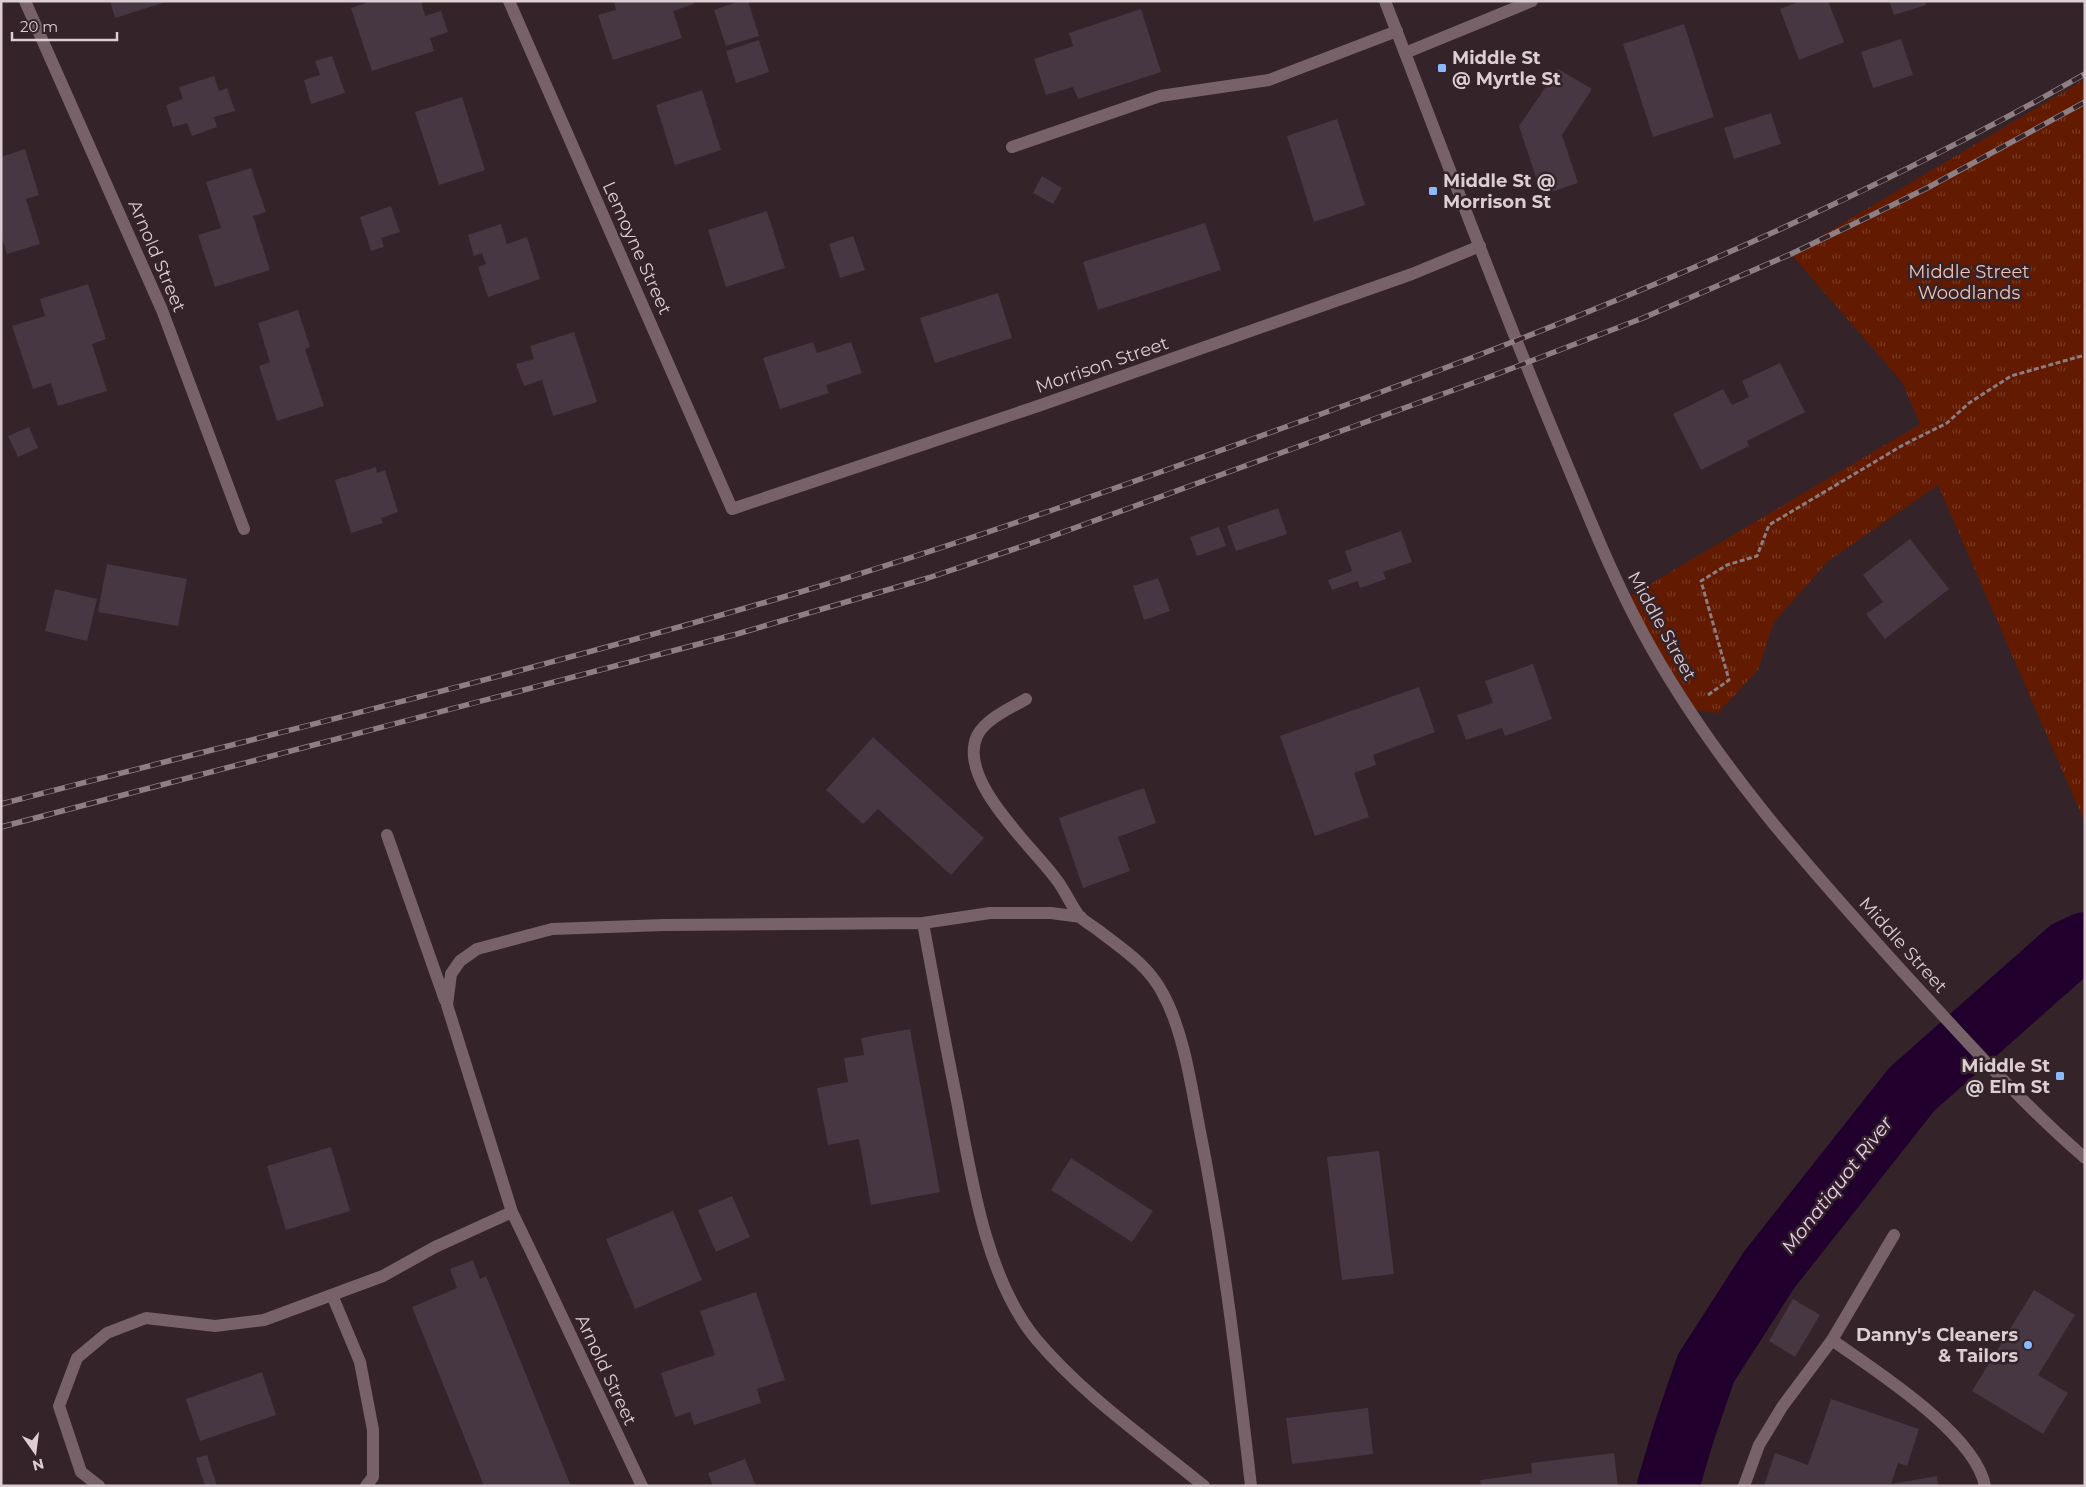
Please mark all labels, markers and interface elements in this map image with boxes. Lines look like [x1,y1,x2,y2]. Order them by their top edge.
scale bar [12,10,118,42]
text: 20 m [20,17,58,36]
place label: Middle St @ Myrtle St [1452,47,1561,90]
marker: Middle St @ Myrtle St [1436,62,1448,74]
place label: Middle St @ Morrison St [1443,170,1555,213]
street label: Lemoyne Street [598,178,676,318]
marker: Middle St @ Morrison St [1427,185,1439,197]
street label: Arnold Street [124,197,190,315]
park label: Middle Street Woodlands [1908,261,2030,304]
street label: Morrison Street [1033,332,1171,398]
street label: Middle Street [1623,568,1701,684]
street label: Middle Street [1854,893,1952,997]
place label: Middle St @ Elm St [1961,1055,2050,1098]
marker: Middle St @ Elm St [2054,1070,2066,1082]
water label: Monatiquot River [1777,1112,1898,1258]
street label: Arnold Street [571,1311,641,1429]
place label: Danny's Cleaners & Tailors [1856,1324,2018,1367]
marker: Danny's Cleaners & Tailors [2022,1339,2034,1351]
north arrow [10,1427,60,1477]
text: N [30,1455,46,1475]

